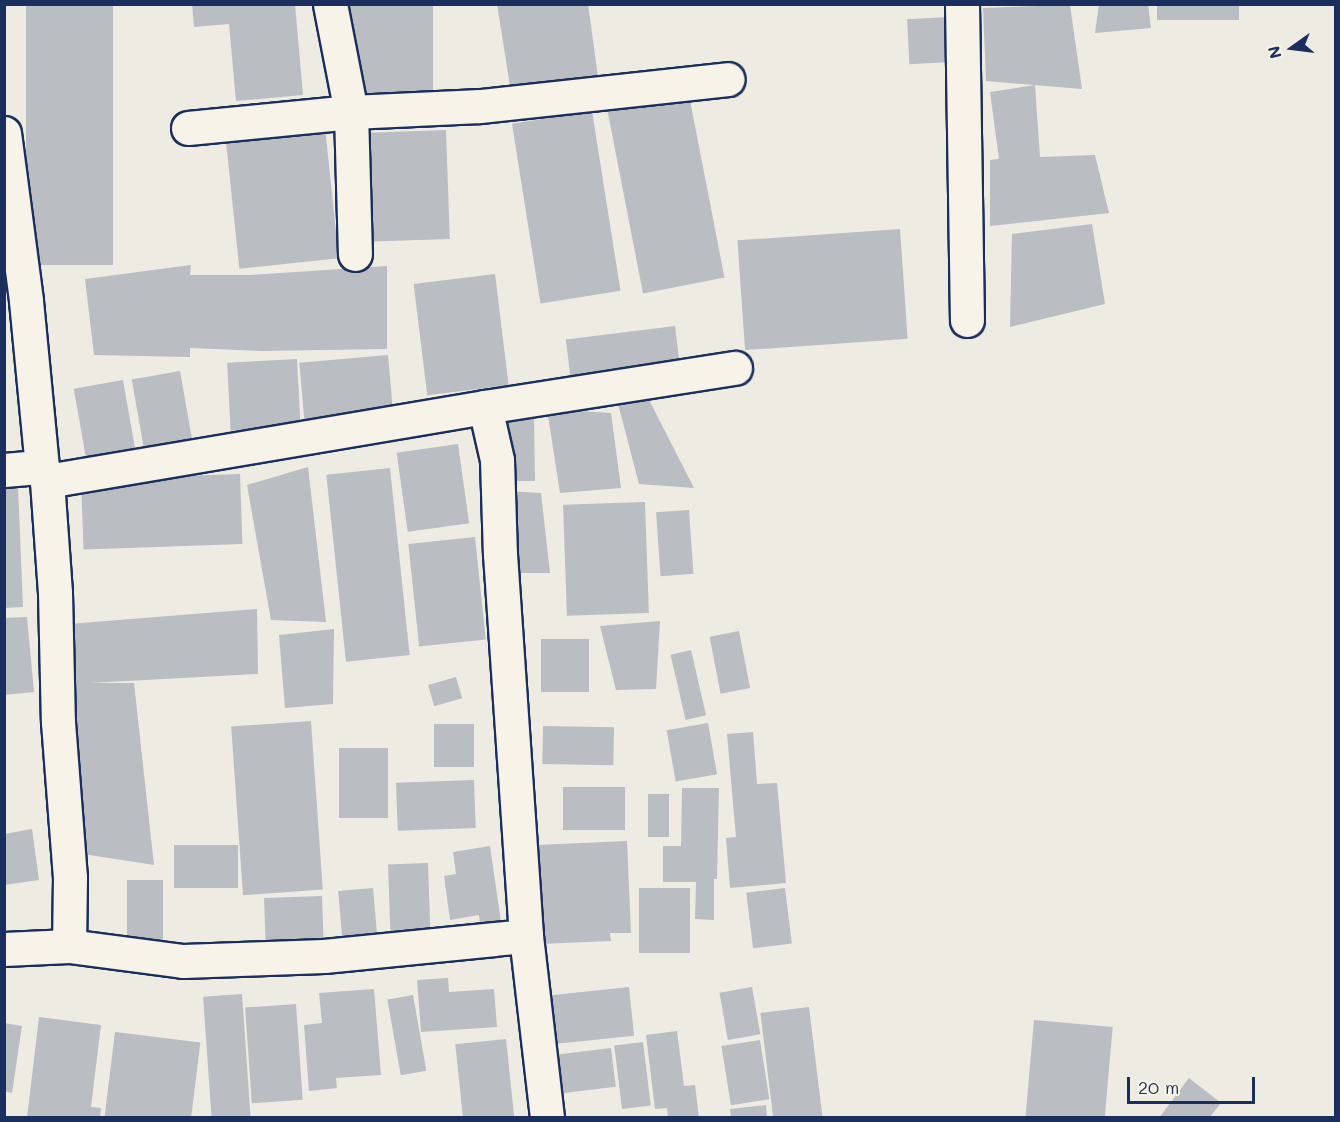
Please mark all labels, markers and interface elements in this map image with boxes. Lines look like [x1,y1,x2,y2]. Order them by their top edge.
north arrow [1262,18,1322,78]
text: N [1262,44,1286,61]
scale bar [1130,1065,1258,1103]
text: 20 m [1138,1075,1179,1099]

